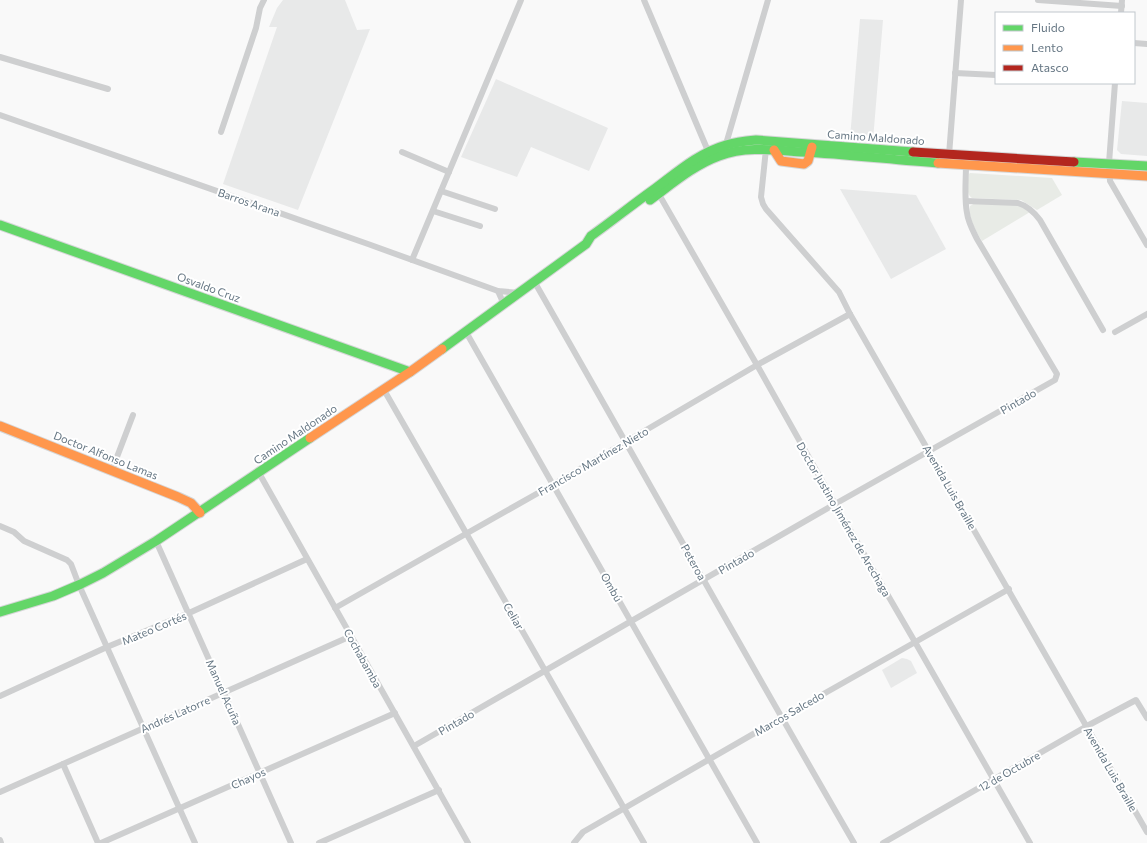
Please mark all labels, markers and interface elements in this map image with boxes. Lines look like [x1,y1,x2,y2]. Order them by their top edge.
legend [995,12,1135,84]
text: Fluido [1031,20,1065,34]
text: Lento [1031,40,1063,54]
text: Atasco [1031,60,1069,74]
street label: Camino Maldonado [827,127,926,147]
street label: Barros Arana [216,185,282,219]
street label: Osvaldo Cruz [176,270,243,305]
street label: Pintado [998,385,1039,416]
street label: Camino Maldonado [251,401,339,467]
street label: Francisco Martínez Nieto [535,424,651,498]
street label: Doctor Alfonso Lamas [52,428,160,482]
street label: Doctor Justino Jiménez de Arechaga [793,439,894,599]
street label: Avenida Luis Braille [920,442,980,532]
street label: Peteroa [679,542,709,582]
street label: Pintado [716,545,757,576]
street label: Ombú [599,570,625,604]
street label: Celiar [501,600,527,632]
street label: Mateo Cortés [120,609,188,647]
street label: Cochabamba [341,626,385,690]
street label: Manuel Acuña [204,657,244,727]
street label: Marcos Salcedo [752,688,827,738]
street label: Andrés Latorre [138,693,212,735]
street label: Pintado [436,706,477,737]
street label: Avenida Luis Braille [1081,724,1141,814]
street label: 12 de Octubre [976,748,1042,794]
street label: Chayos [229,765,267,791]

